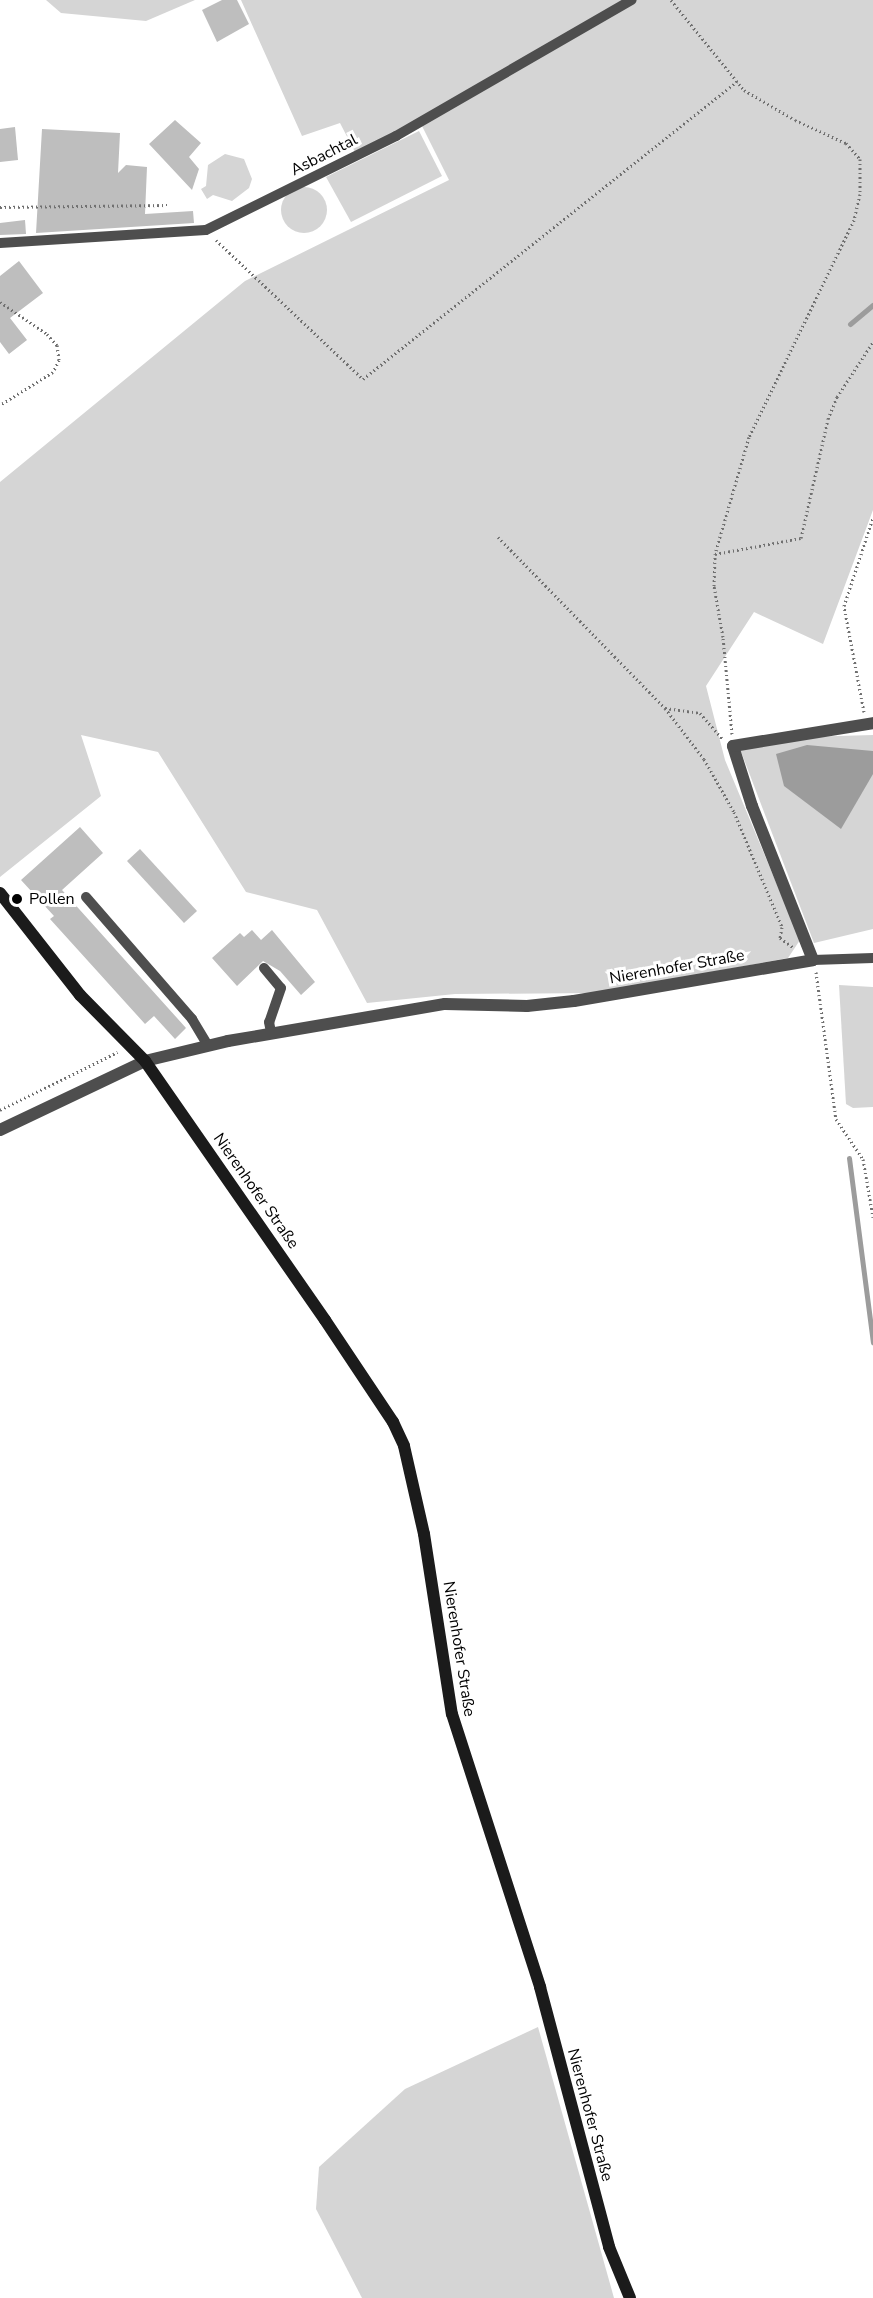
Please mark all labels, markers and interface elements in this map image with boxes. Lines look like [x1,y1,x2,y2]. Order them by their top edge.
street label: Asbachtal [287,130,361,180]
place label: Pollen [29,889,75,909]
marker: Pollen [10,892,24,906]
street label: Nierenhofer Straße [608,946,746,988]
street label: Nierenhofer Straße [209,1130,303,1252]
street label: Nierenhofer Straße [439,1580,479,1718]
street label: Nierenhofer Straße [563,2047,617,2183]

